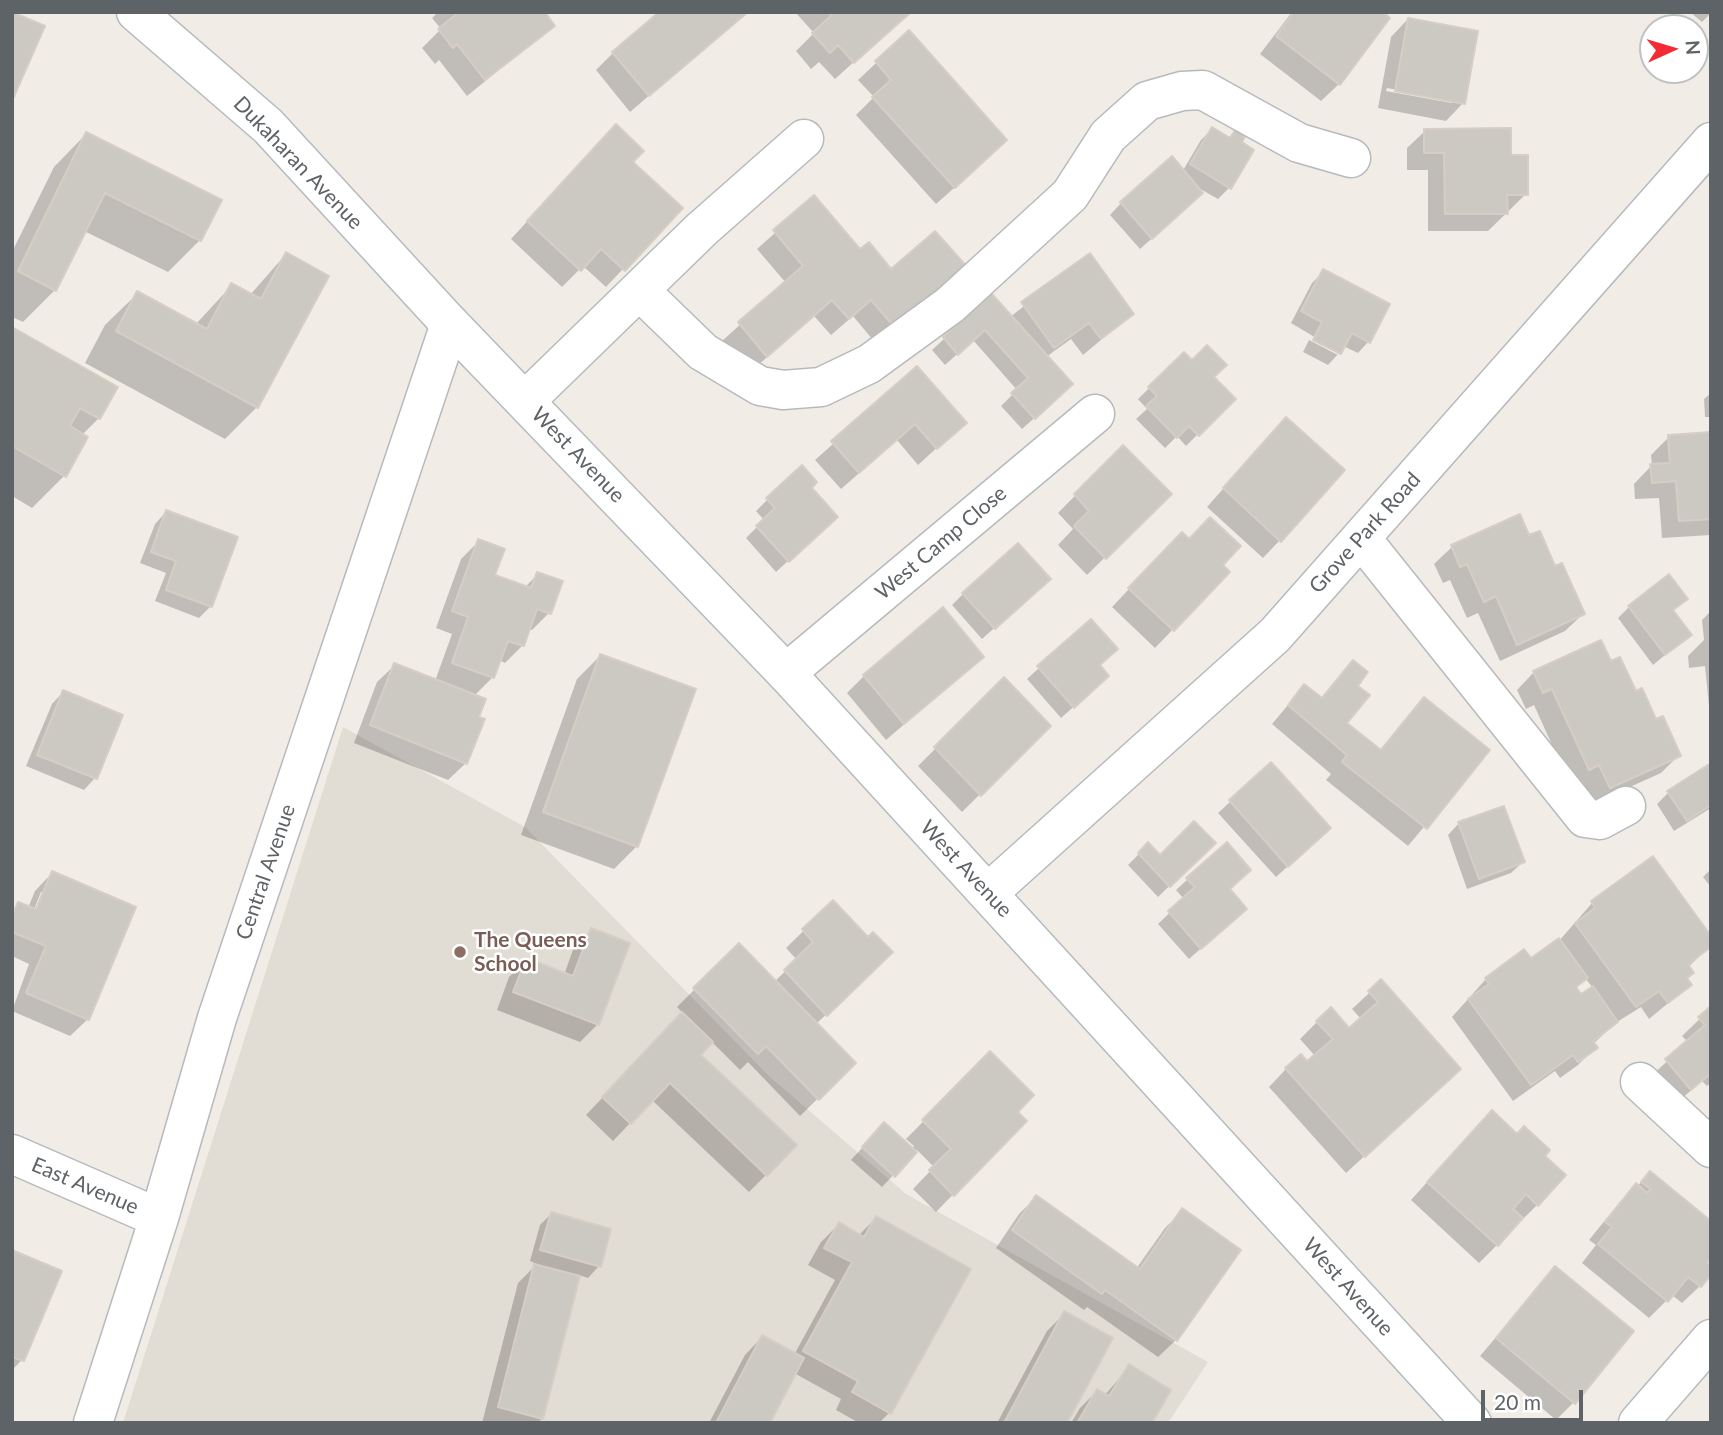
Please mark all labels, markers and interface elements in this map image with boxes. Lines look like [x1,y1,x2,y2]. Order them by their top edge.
north arrow [1639,14,1709,84]
text: N [1681,40,1705,56]
street label: Dukaharan Avenue [228,91,368,235]
street label: West Avenue [526,402,630,508]
street label: Grove Park Road [1304,467,1426,599]
street label: West Camp Close [870,481,1012,605]
street label: Central Avenue [231,801,301,943]
street label: West Avenue [915,815,1017,923]
place label: The Queens School [474,927,587,977]
marker: The Queens School [452,944,468,960]
street label: East Avenue [28,1152,142,1220]
street label: West Avenue [1297,1233,1399,1341]
scale bar [1485,1376,1586,1420]
text: 20 m [1494,1389,1541,1414]

